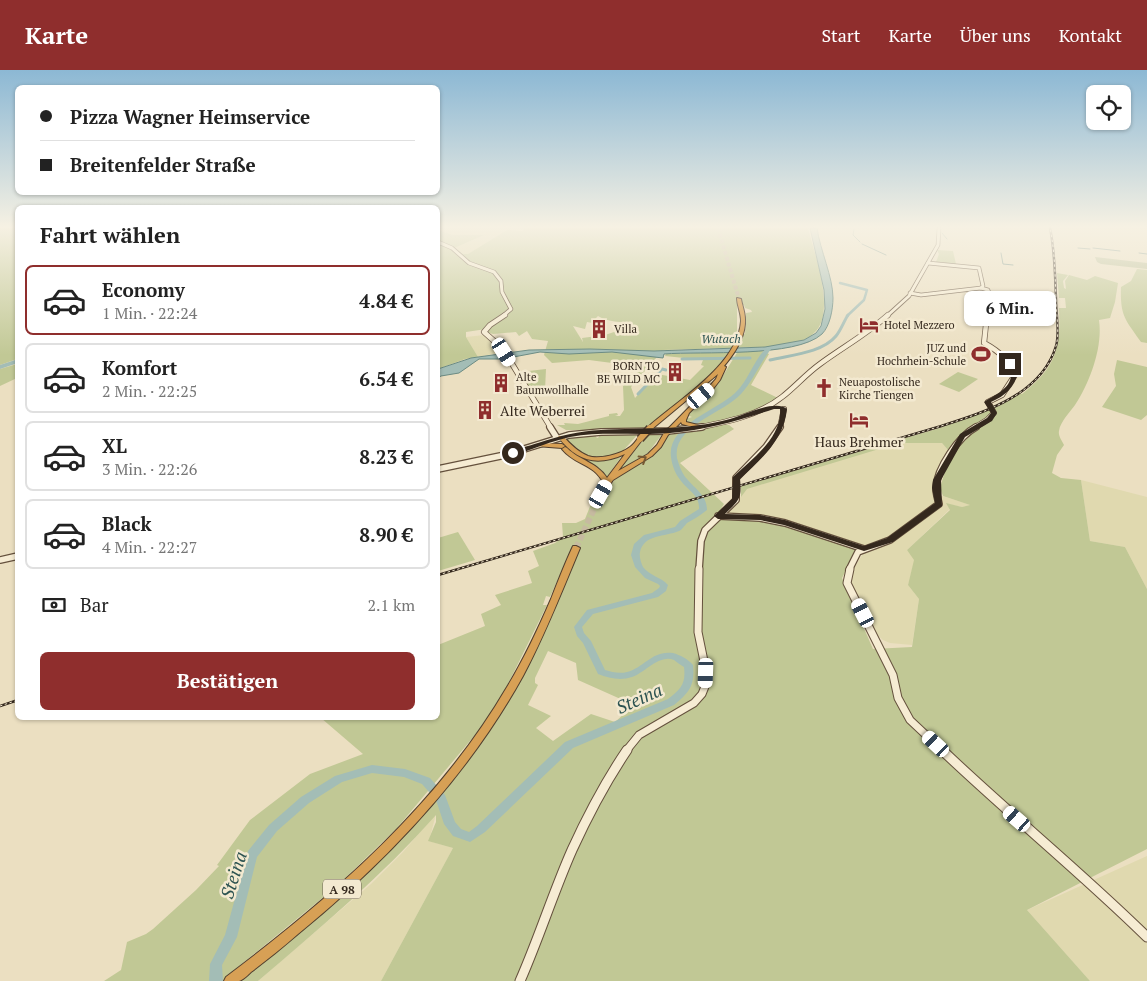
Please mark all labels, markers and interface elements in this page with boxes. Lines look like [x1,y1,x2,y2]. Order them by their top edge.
text: Karte [25,19,88,51]
text: Start [821,23,860,47]
text: Karte [888,23,932,47]
text: Über uns [960,23,1031,47]
text: Kontakt [1059,23,1122,47]
map controls [1086,85,1131,130]
button: locate [1086,85,1131,130]
text: Pizza Wagner Heimservice [70,104,310,129]
text: Breitenfelder Straße [70,152,256,177]
text: Fahrt wählen [40,220,180,249]
text: Economy [102,277,185,302]
icon: car [42,278,87,323]
text: 4.84 € [359,288,413,313]
callout: 6 Min. [964,292,1056,326]
text: 6 Min. [986,297,1034,319]
text: 1 Min. · 22:24 [102,302,197,324]
hotel icon: Hotel Mezzero [858,314,880,336]
building icon: Villa [588,318,610,340]
place label: Hotel Mezzero [884,318,955,332]
place label: Villa [614,322,637,336]
water label: Wutach [701,331,741,346]
car [489,335,518,369]
place label: JUZ und Hochrhein-Schule [877,341,966,368]
sports icon: JUZ und Hochrhein-Schule [970,343,992,365]
route end [999,353,1021,375]
text: Komfort [102,355,177,380]
icon: car [42,356,87,401]
place label: BORN TO BE WILD MC [597,359,660,386]
building icon: BORN TO BE WILD MC [664,361,686,383]
text: 6.54 € [359,366,413,391]
place label: Alte Baumwollhalle [516,370,589,397]
building icon: Alte Baumwollhalle [490,372,512,394]
place label: Neuapostolische Kirche Tiengen [839,375,921,402]
church icon: Neuapostolische Kirche Tiengen [813,377,835,399]
text: 2 Min. · 22:25 [102,380,197,402]
car [684,381,717,411]
building icon: Alte Weberrei [474,399,496,421]
place label: Alte Weberrei [500,401,585,420]
hotel icon: Haus Brehmer [848,409,870,431]
place label: Haus Brehmer [815,432,904,451]
text: XL [102,433,127,458]
icon: car [42,434,87,479]
route start [502,442,524,464]
text: 8.23 € [359,444,413,469]
one-way arrow [638,456,647,466]
text: 3 Min. · 22:26 [102,458,197,480]
car [587,477,614,511]
text: Black [102,511,152,536]
icon: car [42,512,87,557]
text: 8.90 € [359,522,413,547]
text: 4 Min. · 22:27 [102,536,197,558]
icon: cash [40,591,68,619]
text: Bar [80,592,109,617]
text: 2.1 km [368,594,415,616]
car [849,596,876,630]
button: Bestätigen [40,652,415,710]
car [697,658,714,688]
water label: Steina [612,677,666,719]
car [919,728,952,760]
car [1000,803,1033,835]
water label: Steina [214,848,252,902]
road number: A 98 [323,880,361,899]

